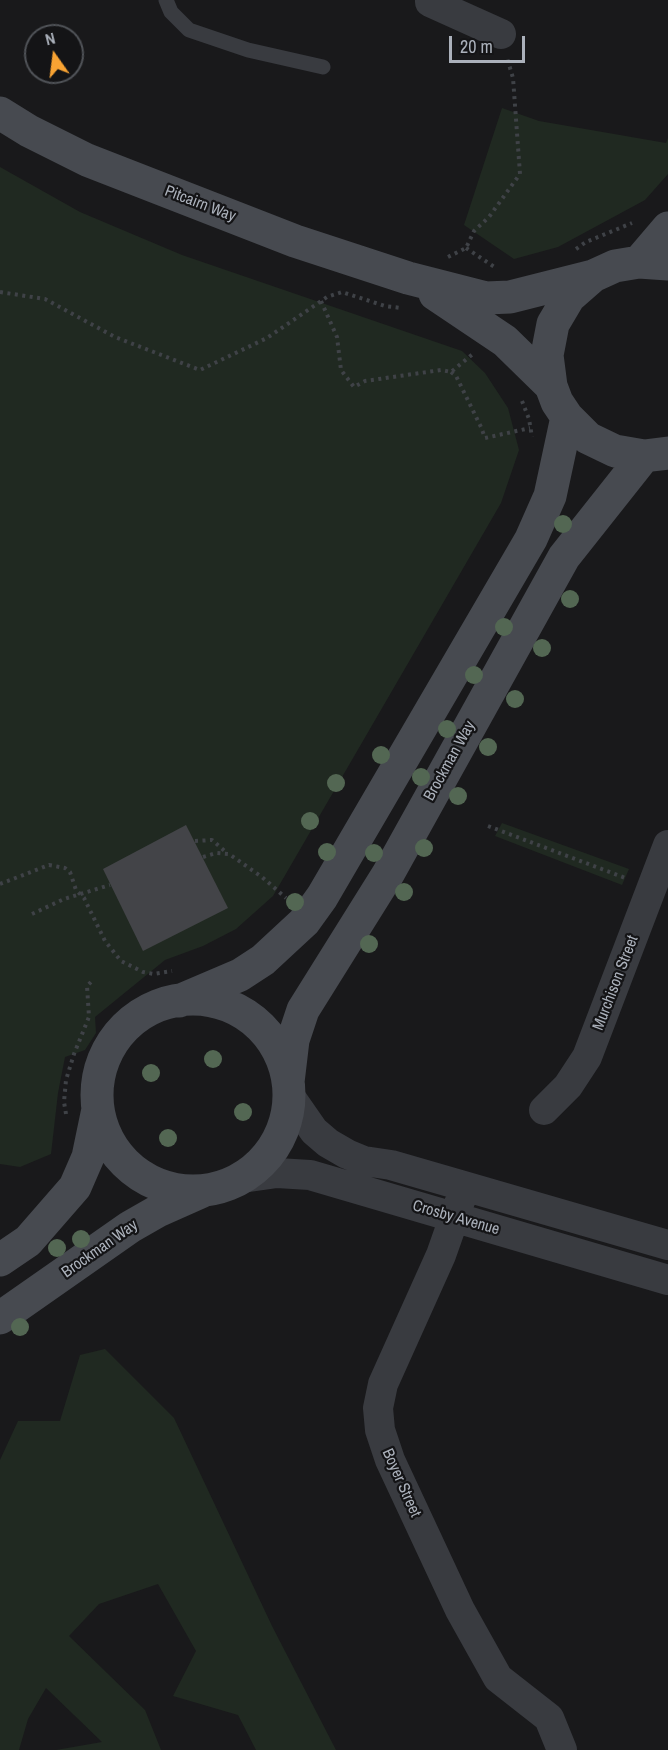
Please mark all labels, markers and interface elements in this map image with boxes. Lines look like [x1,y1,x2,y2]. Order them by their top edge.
north arrow [24,24,84,84]
scale bar [452,24,528,62]
text: N [43,27,57,50]
text: 20 m [460,34,493,59]
street label: Pitcairn Way [162,182,238,226]
street label: Brockman Way [420,718,480,804]
street label: Murchison Street [589,933,643,1033]
street label: Crosby Avenue [410,1196,502,1240]
street label: Brockman Way [58,1216,142,1282]
street label: Boyer Street [377,1446,425,1520]

